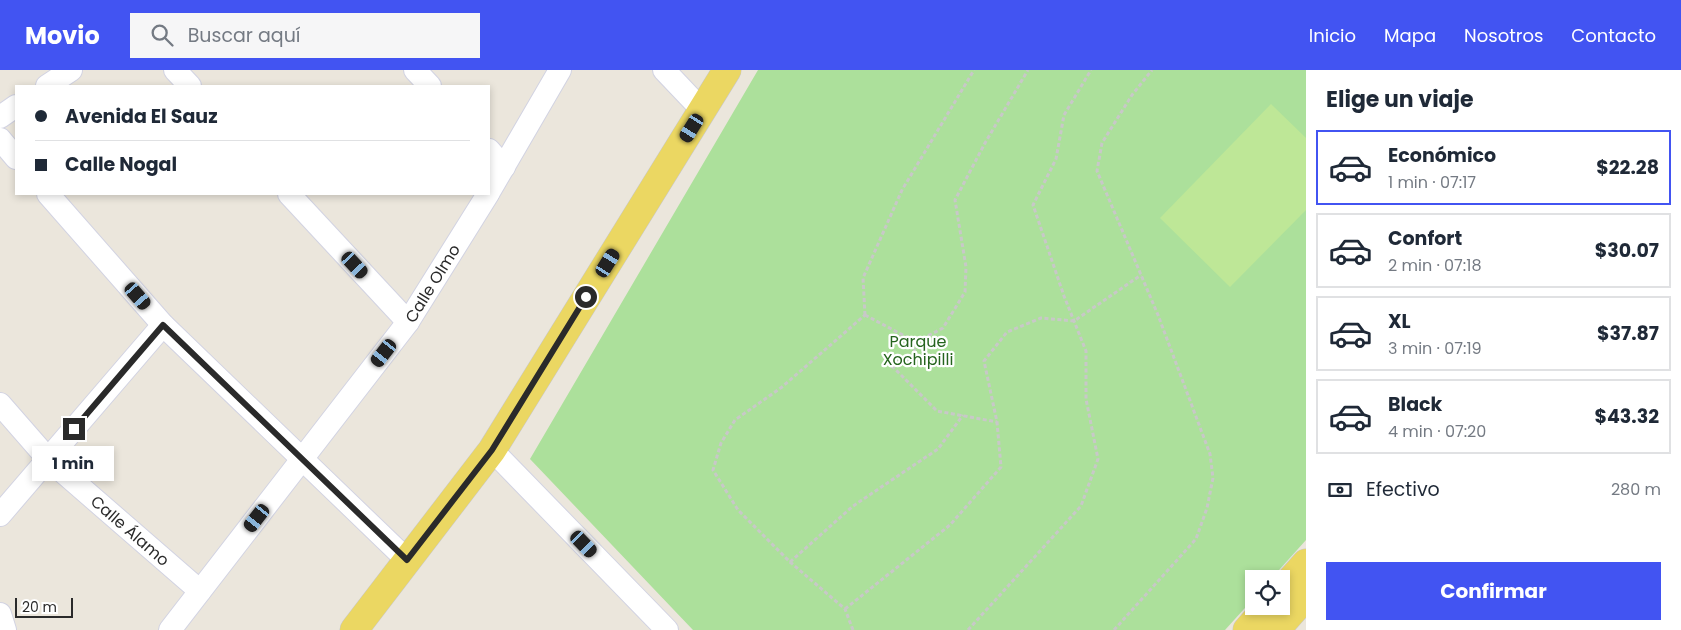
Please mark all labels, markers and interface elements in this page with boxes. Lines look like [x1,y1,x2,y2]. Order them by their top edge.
search box [130,13,480,58]
text: Movio [25,19,100,52]
icon: search [148,21,176,49]
text: Buscar aquí [188,22,301,49]
text: Inicio [1309,23,1356,48]
text: Mapa [1384,23,1436,48]
text: Nosotros [1464,23,1543,48]
text: Contacto [1571,23,1656,48]
text: Elige un viaje [1326,84,1474,115]
text: Avenida El Sauz [65,103,218,130]
car [677,111,706,145]
text: Económico [1388,142,1496,169]
icon: car [1328,145,1373,190]
text: Calle Nogal [65,151,177,178]
text: $22.28 [1596,154,1659,181]
text: 1 min · 07:17 [1388,171,1476,194]
text: Confort [1388,225,1462,252]
icon: car [1328,228,1373,273]
text: $30.07 [1595,237,1659,264]
street label: Calle Olmo [399,240,466,327]
car [593,246,622,280]
car [339,249,370,281]
text: 2 min · 07:18 [1388,254,1481,277]
car [122,280,153,312]
route start [575,286,597,308]
text: XL [1388,308,1411,335]
icon: car [1328,311,1373,356]
text: $37.87 [1597,320,1659,347]
park label: Parque Xochipilli [883,330,953,371]
car [368,337,399,369]
text: 3 min · 07:19 [1388,337,1482,360]
text: Black [1388,391,1442,418]
icon: car [1328,394,1373,439]
text: $43.32 [1594,403,1659,430]
route end [63,418,85,440]
text: 4 min · 07:20 [1388,420,1486,443]
callout: 1 min [33,446,115,482]
text: 1 min [52,452,94,475]
icon: cash [1326,476,1354,504]
text: Efectivo [1366,476,1440,503]
text: 280 m [1611,478,1661,501]
street label: Calle Álamo [86,490,174,572]
car [241,502,272,534]
car [568,528,599,560]
button: Confirmar [1326,562,1661,620]
map controls [1245,570,1290,615]
button: locate [1245,570,1290,615]
scale bar [15,595,72,618]
text: 20 m [22,597,57,617]

